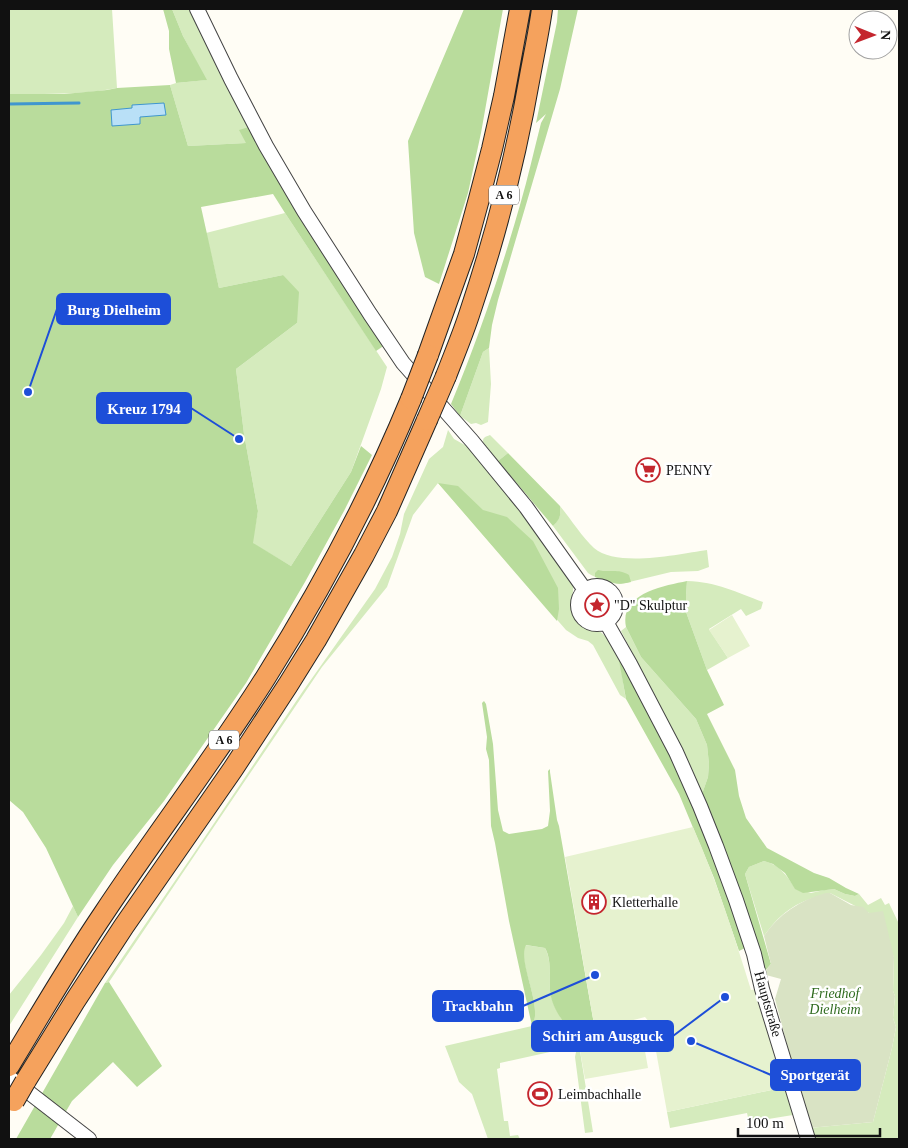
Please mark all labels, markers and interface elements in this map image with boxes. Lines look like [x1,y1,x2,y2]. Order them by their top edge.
north arrow [848,10,898,60]
text: N [878,30,893,40]
road number: A 6 [489,186,519,204]
callout: Burg Dielheim [57,294,170,324]
text: Burg Dielheim [67,302,161,318]
callout: Kreuz 1794 [97,393,191,423]
text: Kreuz 1794 [107,401,181,417]
supermarket icon: PENNY [635,457,661,483]
place label: PENNY [666,463,713,478]
place icon: "D" Skulptur [584,592,610,618]
place label: "D" Skulptur [614,598,688,613]
road number: A 6 [209,730,239,750]
building icon: Kletterhalle [581,889,607,915]
place label: Kletterhalle [612,895,678,910]
street label: Hauptstraße [751,969,785,1039]
park label: Friedhof Dielheim [808,986,862,1017]
callout: Trackbahn [433,991,523,1021]
text: Trackbahn [443,998,514,1014]
callout: Schiri am Ausguck [532,1021,673,1051]
text: Schiri am Ausguck [543,1028,664,1044]
callout: Sportgerät [771,1060,860,1090]
text: Sportgerät [780,1067,850,1083]
sports icon: Leimbachhalle [527,1081,553,1107]
place label: Leimbachhalle [558,1087,641,1102]
scale bar [738,1106,880,1138]
text: 100 m [746,1115,784,1131]

